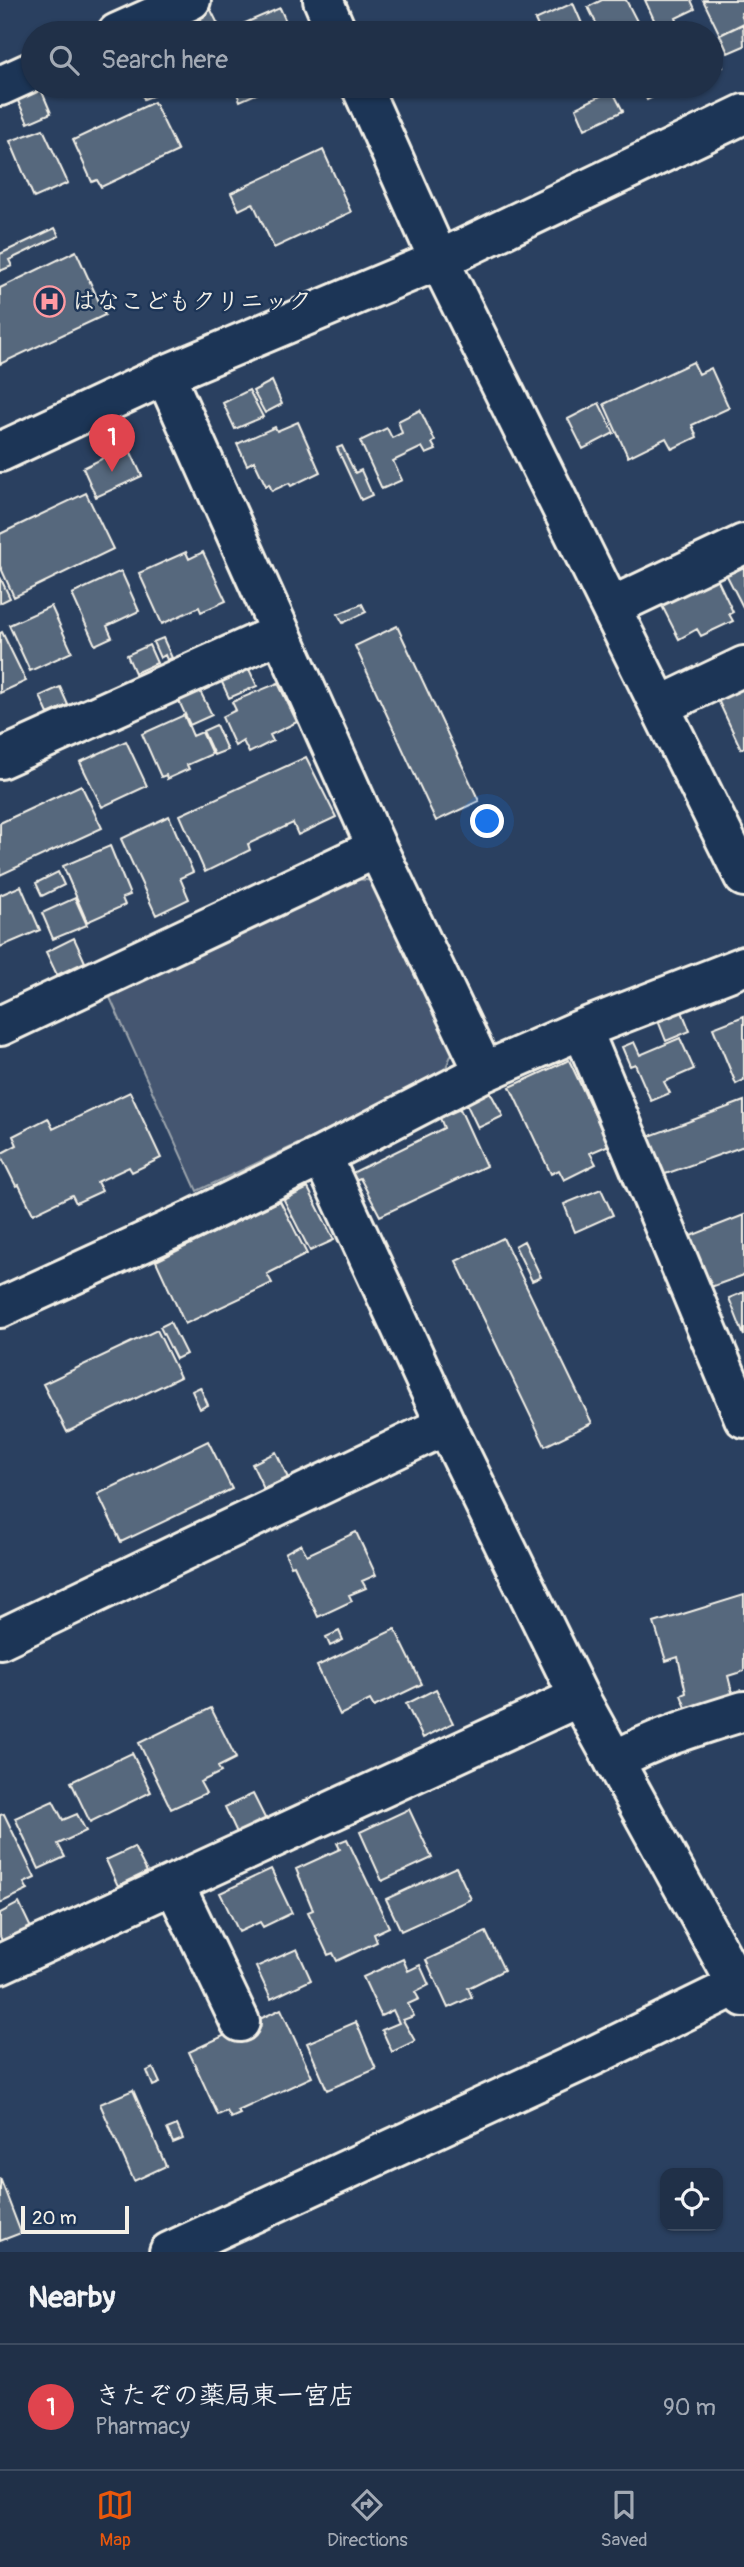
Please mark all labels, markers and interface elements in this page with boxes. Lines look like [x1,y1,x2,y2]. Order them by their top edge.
search box [21,21,723,98]
icon: search [45,41,83,79]
text: Search here [101,44,228,76]
hospital icon: はなこどもクリニック [32,284,66,318]
place label: はなこどもクリニック [72,287,312,316]
pin: 1 [89,414,135,472]
your location [470,804,504,838]
map controls [660,2168,723,2231]
button: locate [660,2168,723,2231]
scale bar [21,2203,130,2235]
text: 20 m [32,2206,77,2230]
text: Nearby [28,2279,115,2316]
text: きたぞの薬局東一宮店 [95,2380,355,2412]
text: 1 [47,2393,56,2422]
text: 90 m [663,2393,716,2422]
text: Pharmacy [95,2412,190,2441]
tab: Map [96,2486,134,2552]
tab: Directions [327,2486,408,2552]
tab: Saved [600,2486,648,2552]

